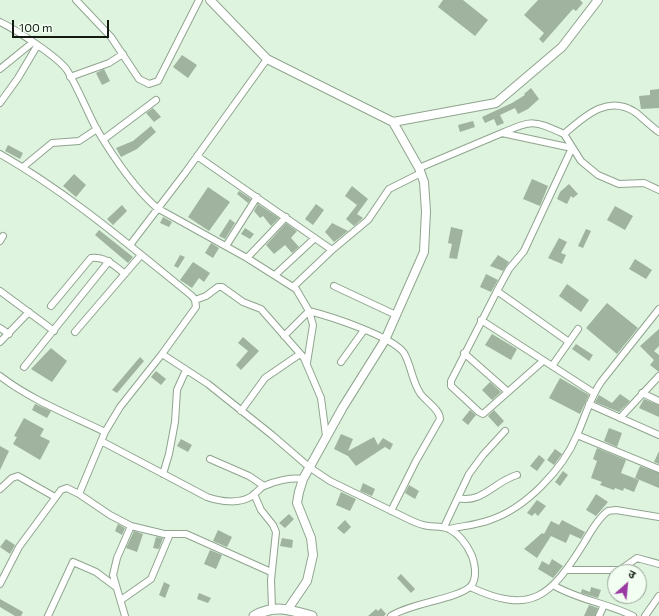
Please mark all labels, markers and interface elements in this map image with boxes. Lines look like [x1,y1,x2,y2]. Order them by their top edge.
scale bar [14,12,111,38]
text: 100 m [19,20,53,34]
north arrow [607,564,647,604]
text: उ [626,567,638,581]

